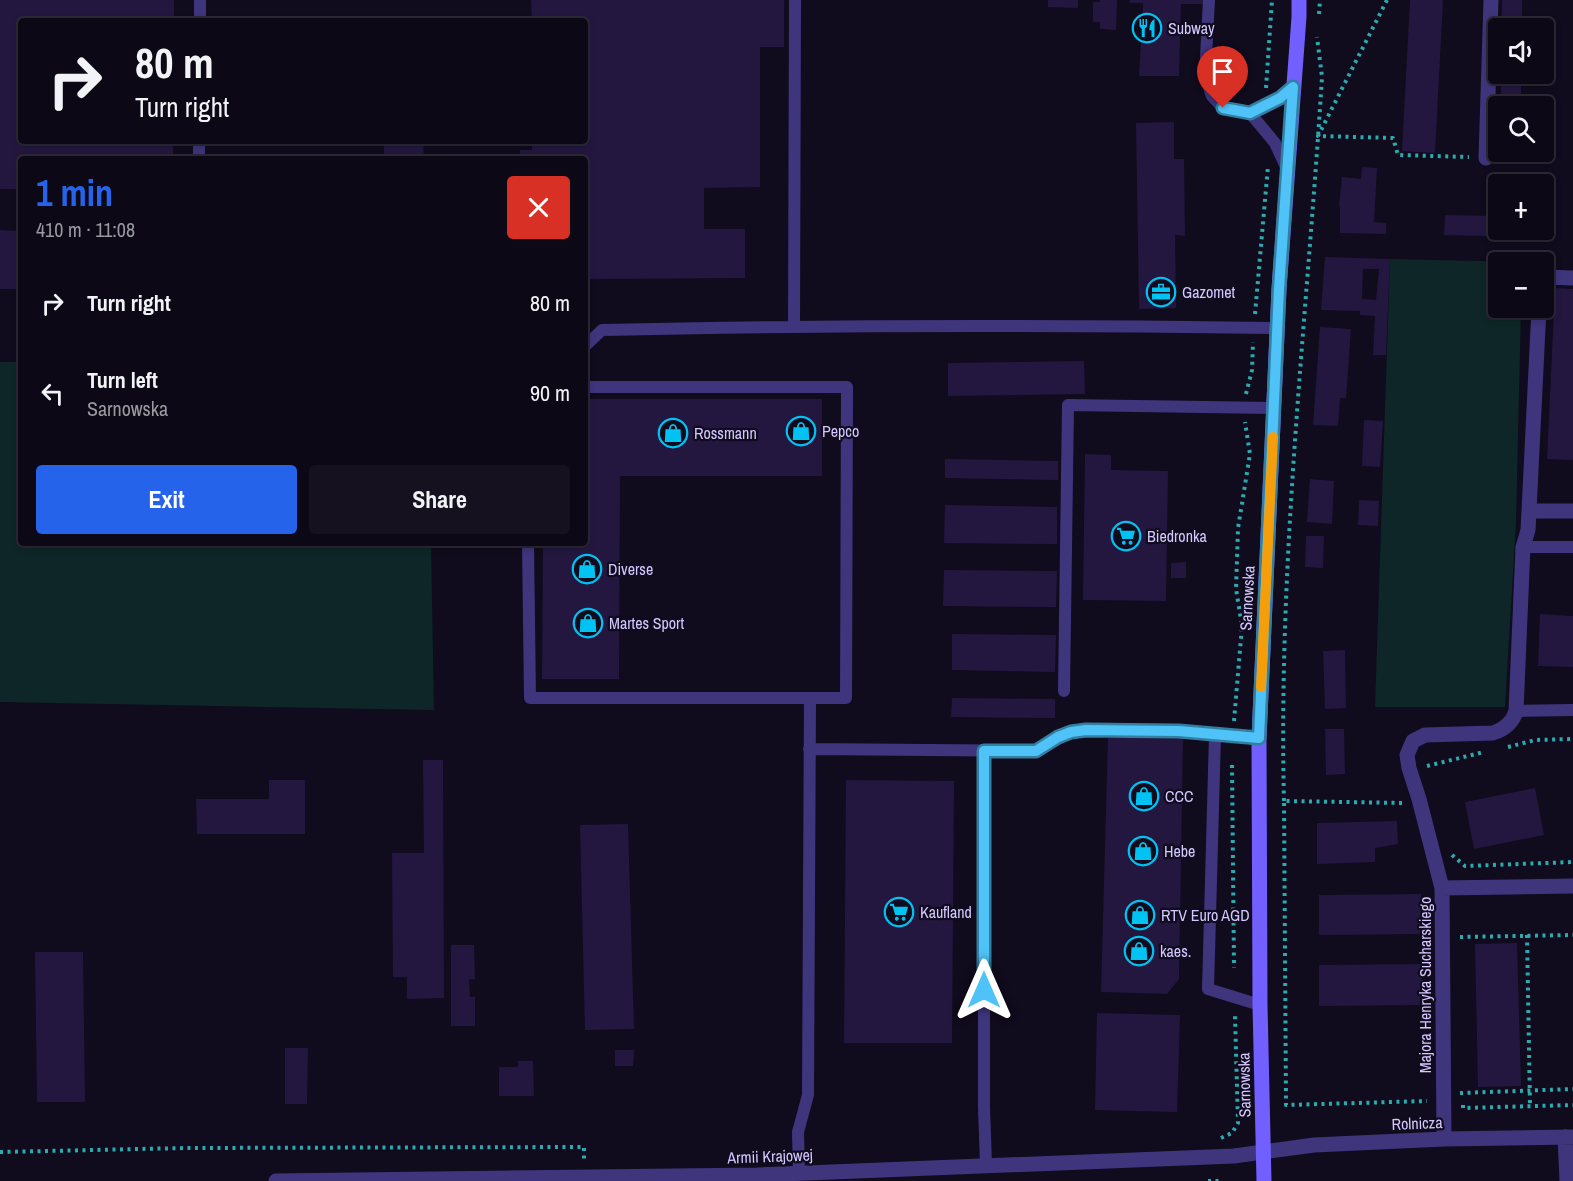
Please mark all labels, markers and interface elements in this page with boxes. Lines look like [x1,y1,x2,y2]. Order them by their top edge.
restaurant icon: Subway [1131,12,1163,44]
place label: Subway [1168,17,1215,39]
map controls [1488,18,1554,318]
button: sound [1488,18,1554,84]
text: 80 m [135,35,214,91]
icon: right [36,42,114,120]
pin [1197,46,1248,108]
icon: arrive [1206,55,1239,88]
text: Turn right [135,89,229,125]
button: search [1488,96,1554,162]
text: 1 min [36,169,113,217]
button: + [1488,174,1554,240]
button: close [507,176,570,239]
text: 410 m · 11:08 [36,216,135,243]
button: − [1488,252,1554,318]
office icon: Gazomet [1145,276,1177,308]
place label: Gazomet [1182,281,1236,303]
icon: right [36,287,69,320]
text: Turn right [87,288,171,318]
text: 80 m [530,288,570,318]
text: Turn left [87,365,158,395]
icon: left [36,377,69,410]
text: 90 m [530,378,570,408]
text: Sarnowska [87,395,168,422]
shop icon: Pepco [785,415,817,447]
shop icon: Rossmann [657,417,689,449]
place label: Pepco [822,420,859,442]
place label: Rossmann [694,422,757,444]
button: Exit [36,465,297,534]
button: Share [309,465,570,534]
supermarket icon: Biedronka [1110,520,1142,552]
place label: Biedronka [1147,525,1208,547]
shop icon: Diverse [571,553,603,585]
place label: Diverse [608,558,653,580]
street label: Sarnowska [1234,564,1260,631]
shop icon: Martes Sport [572,607,604,639]
place label: Martes Sport [609,612,684,634]
shop icon: CCC [1128,780,1160,812]
place label: CCC [1165,785,1193,807]
shop icon: Hebe [1127,835,1159,867]
place label: Hebe [1164,840,1195,862]
supermarket icon: Kaufland [883,896,915,928]
street label: Majora Henryka Sucharskiego [1414,897,1436,1073]
shop icon: RTV Euro AGD [1124,899,1156,931]
place label: Kaufland [920,901,972,923]
place label: RTV Euro AGD [1161,904,1250,926]
shop icon: kaes. [1123,935,1155,967]
place label: kaes. [1160,940,1191,962]
position arrow [952,958,1016,1022]
street label: Sarnowska [1232,1052,1256,1118]
street label: Rolnicza [1391,1111,1444,1135]
street label: Armii Krajowej [726,1144,813,1169]

